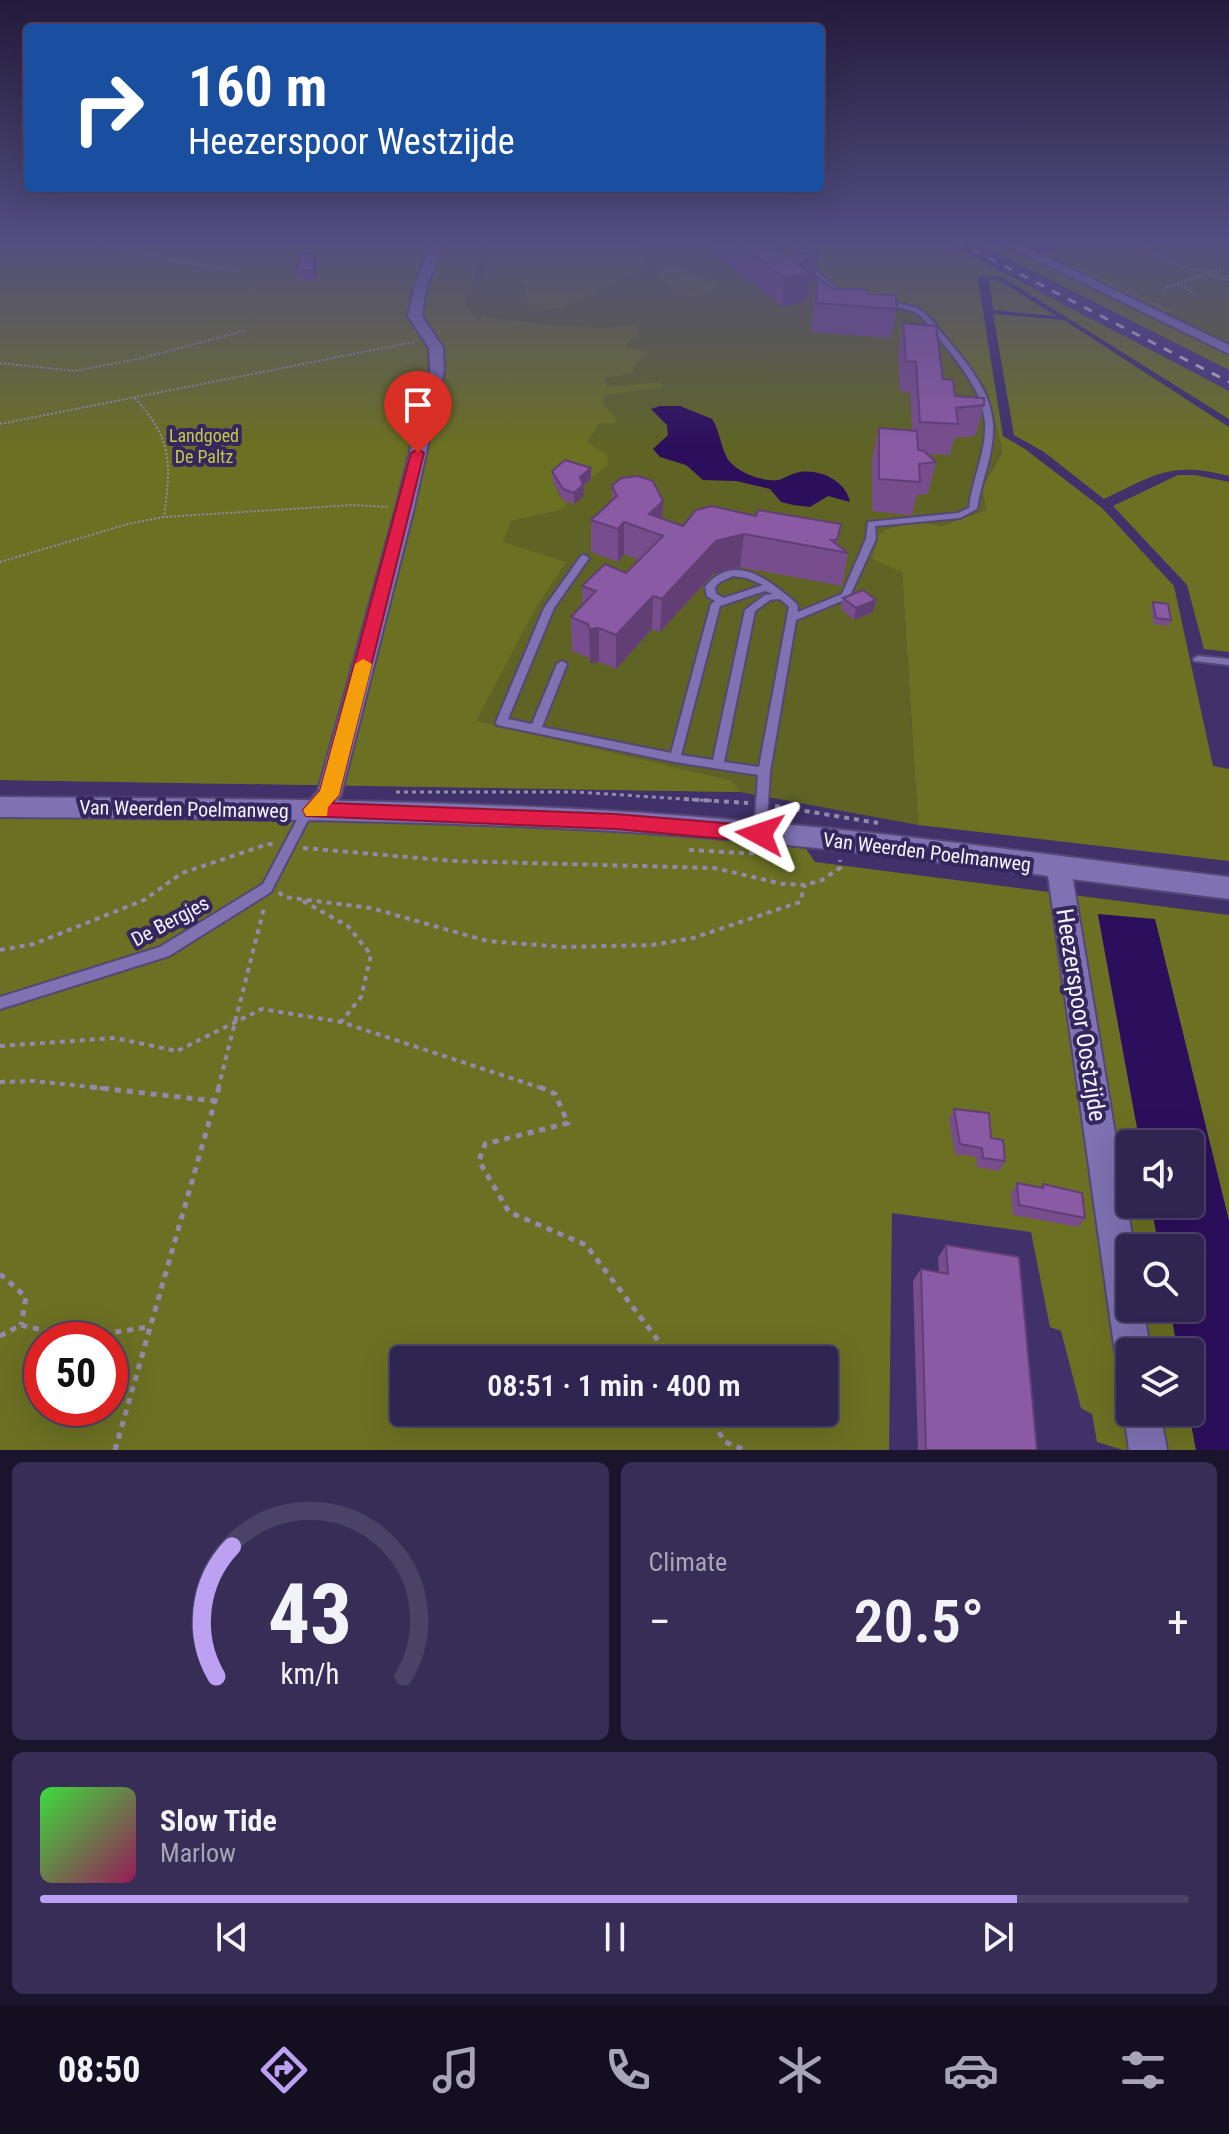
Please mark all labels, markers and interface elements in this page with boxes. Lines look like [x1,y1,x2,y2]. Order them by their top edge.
text: 160 m [188,54,327,120]
icon: right [56,56,160,160]
text: Heezerspoor Westzijde [188,121,515,163]
pin [384,371,452,453]
icon: arrive [396,383,440,427]
park label: Landgoed De Paltz [169,425,239,467]
position arrow [718,792,802,876]
street label: Van Weerden Poelmanweg [79,795,289,823]
street label: Van Weerden Poelmanweg [822,827,1032,877]
street label: De Bergjes [127,891,213,951]
street label: Heezerspoor Oostzijde [1050,907,1112,1123]
map controls [1116,1130,1204,1426]
button: sound [1116,1130,1204,1218]
button: search [1116,1234,1204,1322]
speed limit sign: 50 [24,1322,128,1426]
button: layers [1116,1338,1204,1426]
text: 08:51 · 1 min · 400 m [487,1368,741,1403]
text: Climate [649,1547,727,1577]
text: 43 [268,1566,352,1663]
text: 20.5° [853,1586,984,1657]
text: − [649,1596,671,1648]
text: + [1167,1596,1189,1648]
text: km/h [281,1657,340,1691]
text: Slow Tide [160,1803,277,1838]
text: Marlow [160,1838,236,1868]
icon: previous [210,1915,254,1959]
icon: pause [593,1915,637,1959]
icon: next [976,1915,1020,1959]
icon: directions [256,2042,312,2098]
icon: music [428,2042,484,2098]
icon: phone [600,2042,656,2098]
icon: climate [772,2042,828,2098]
icon: car [943,2042,999,2098]
icon: filters [1115,2042,1171,2098]
text: 08:50 [58,2049,141,2091]

